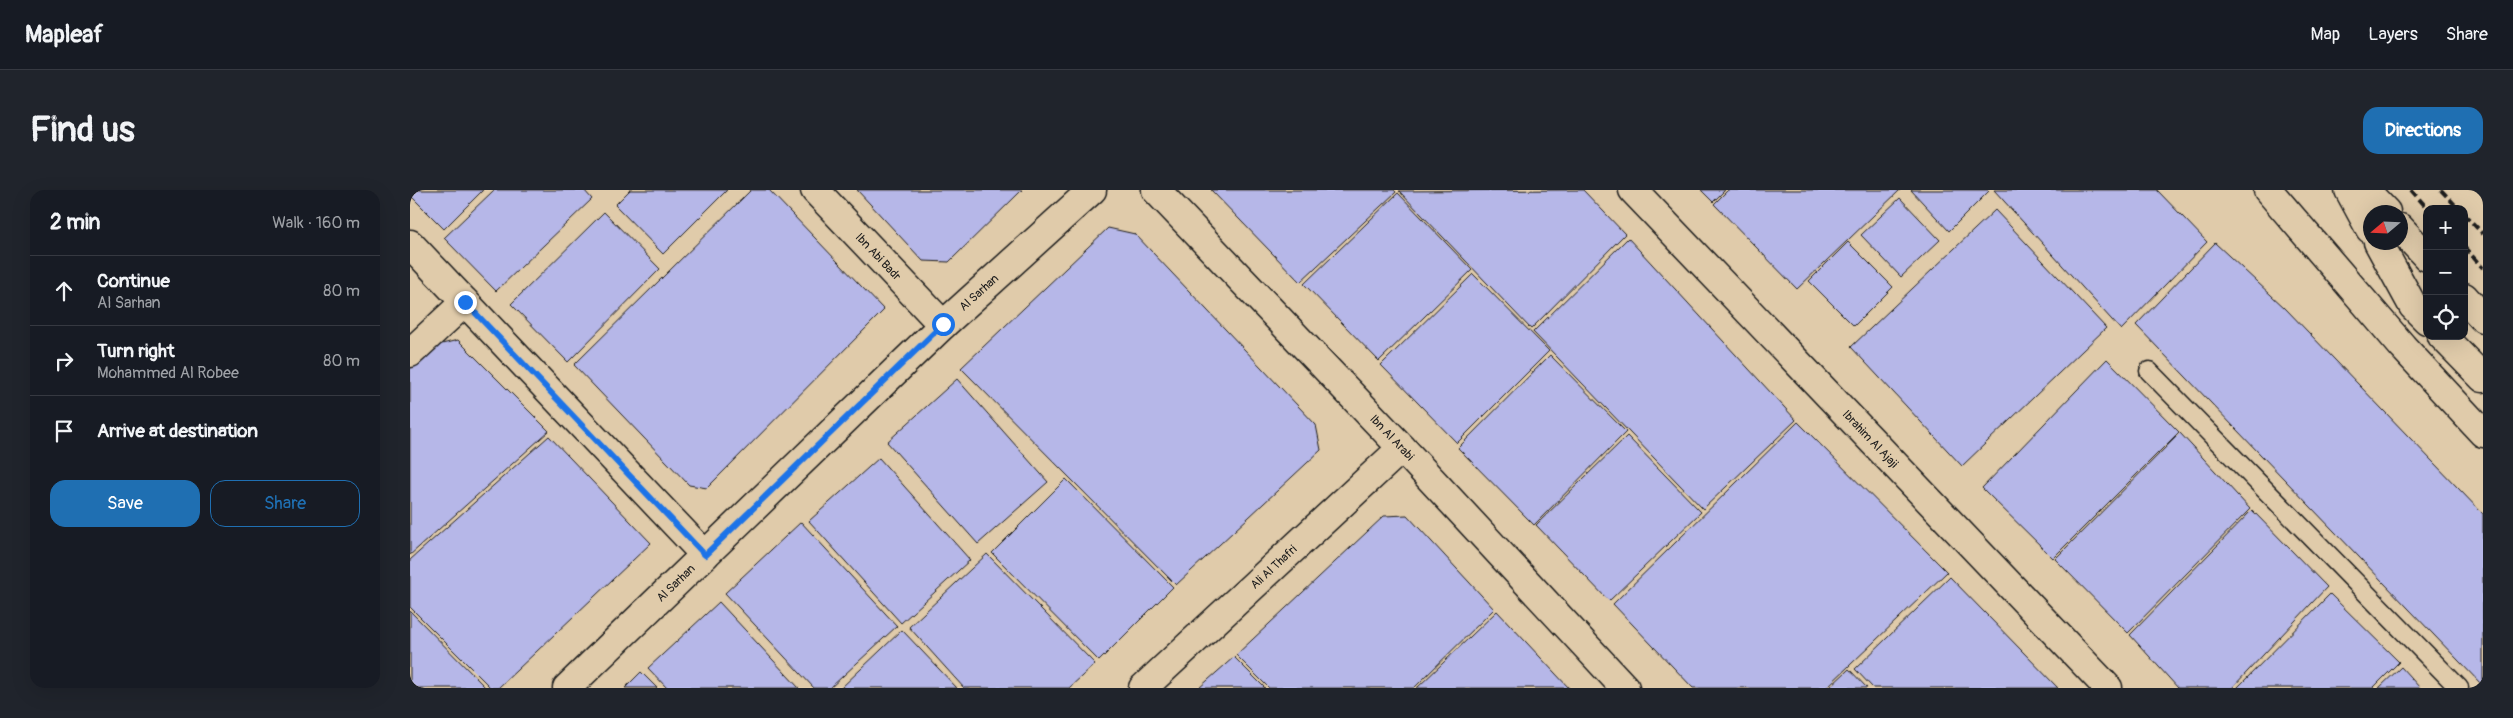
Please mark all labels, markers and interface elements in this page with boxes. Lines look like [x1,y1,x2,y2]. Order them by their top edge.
text: Mapleaf [25,20,103,49]
text: Map [2311,23,2340,46]
text: Layers [2368,23,2418,46]
text: Share [2446,23,2488,46]
button: Directions [2363,107,2483,154]
text: Find us [30,108,135,152]
north arrow [2363,205,2408,250]
map controls [2423,205,2468,340]
button: + [2423,205,2468,250]
text: 2 min [50,209,100,236]
text: Walk · 160 m [272,213,360,233]
street label: Ibn Abi Badr [852,230,904,284]
button: − [2423,250,2468,295]
text: Continue [97,269,170,293]
street label: Al Sarhan [956,271,1002,315]
icon: ahead [50,277,78,305]
text: 80 m [323,281,360,301]
route end [454,291,477,314]
text: Al Sarhan [97,293,161,313]
button: locate [2423,295,2468,340]
route start [932,313,955,336]
text: Turn right [97,339,175,363]
icon: right [50,347,78,375]
text: 80 m [323,351,360,371]
text: Mohammed Al Robee [97,363,239,383]
street label: Ibrahim Al Ajaji [1839,407,1901,471]
street label: Ibn Al Arabi [1366,412,1417,464]
icon: arrive [50,417,78,445]
text: Arrive at destination [97,419,258,443]
button: Save [50,480,200,527]
button: Share [210,480,360,527]
street label: Ali Al Thafri [1248,542,1300,593]
street label: Al Sarhan [654,561,699,605]

